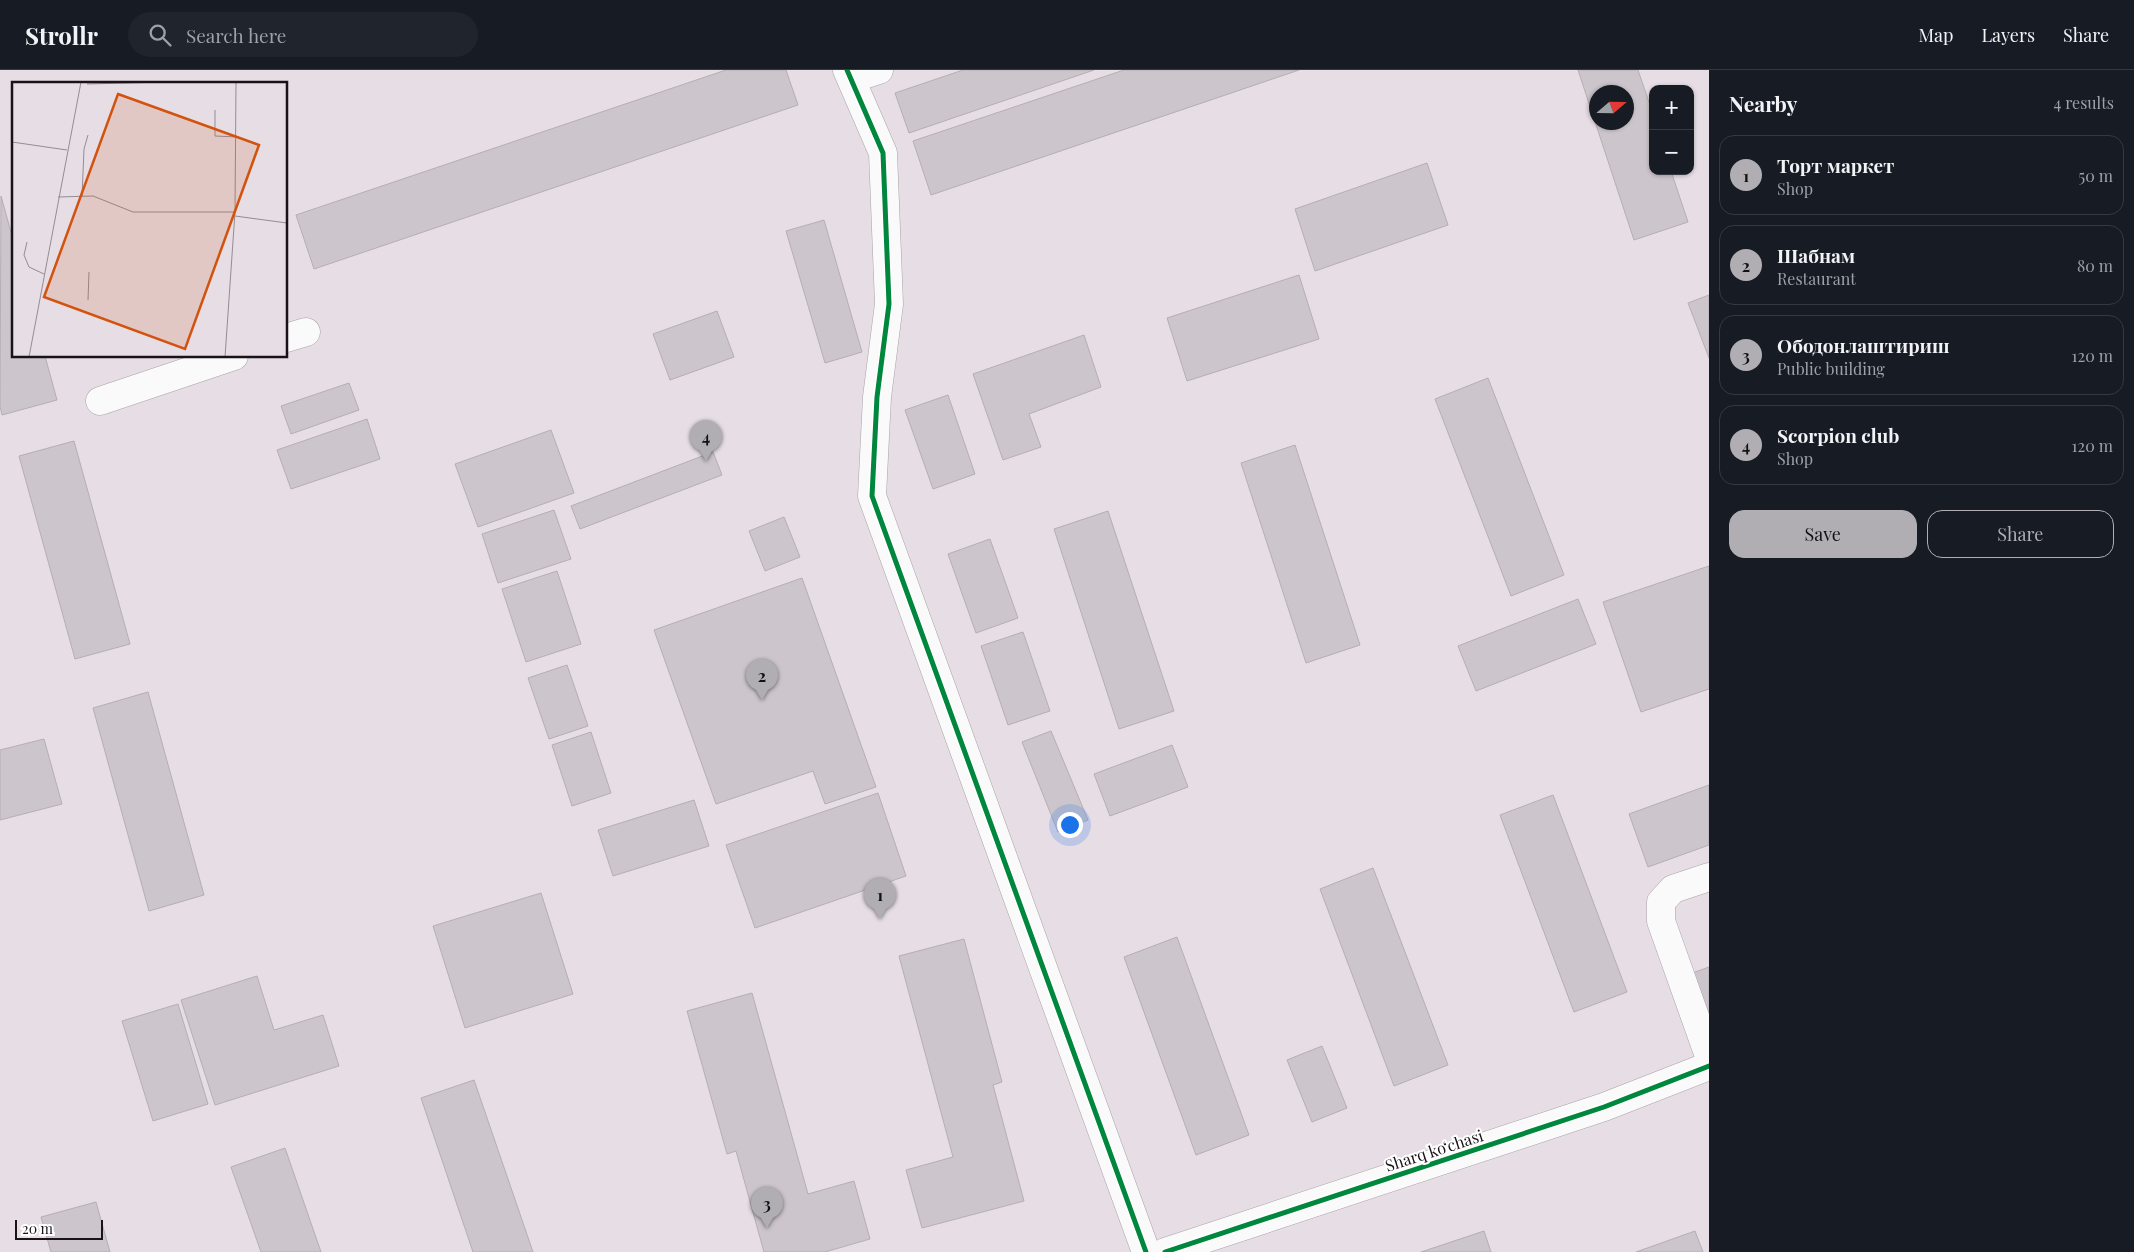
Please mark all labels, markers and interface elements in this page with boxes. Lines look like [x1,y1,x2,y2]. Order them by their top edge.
search box [128,12,478,57]
text: Strollr [25,19,98,51]
icon: search [146,21,174,49]
text: Search here [186,22,286,48]
text: Map [1918,23,1953,47]
text: Layers [1981,23,2035,47]
text: Share [2063,23,2109,47]
inset map [12,82,288,358]
north arrow [1589,85,1634,130]
map controls [1649,85,1694,175]
button: + [1649,85,1694,130]
text: Nearby [1729,89,1798,117]
text: 4 results [2053,92,2114,113]
button: − [1649,130,1694,175]
text: Торт маркет [1777,152,1894,178]
text: 1 [1743,165,1749,186]
text: 50 m [2079,165,2113,186]
text: Shop [1777,178,1813,199]
text: Шабнам [1777,242,1855,268]
text: 2 [1742,255,1750,276]
text: 80 m [2077,255,2113,276]
text: Restaurant [1777,268,1856,289]
text: Ободонлаштириш [1777,332,1950,358]
text: 3 [1742,345,1750,366]
text: 120 m [2072,345,2113,366]
text: Public building [1777,358,1885,379]
pin: 4 [690,420,722,461]
text: Scorpion club [1777,422,1899,448]
text: 4 [1742,435,1750,456]
text: 120 m [2072,435,2113,456]
text: Shop [1777,448,1813,469]
button: Save [1729,510,1917,558]
button: Share [1927,510,2114,558]
pin: 2 [746,659,778,700]
your location [1057,812,1083,838]
pin: 1 [864,878,896,919]
street label: Sharq ko‘chasi [1382,1124,1486,1176]
pin: 3 [751,1187,783,1228]
scale bar [15,1217,102,1240]
text: 20 m [22,1219,53,1238]

